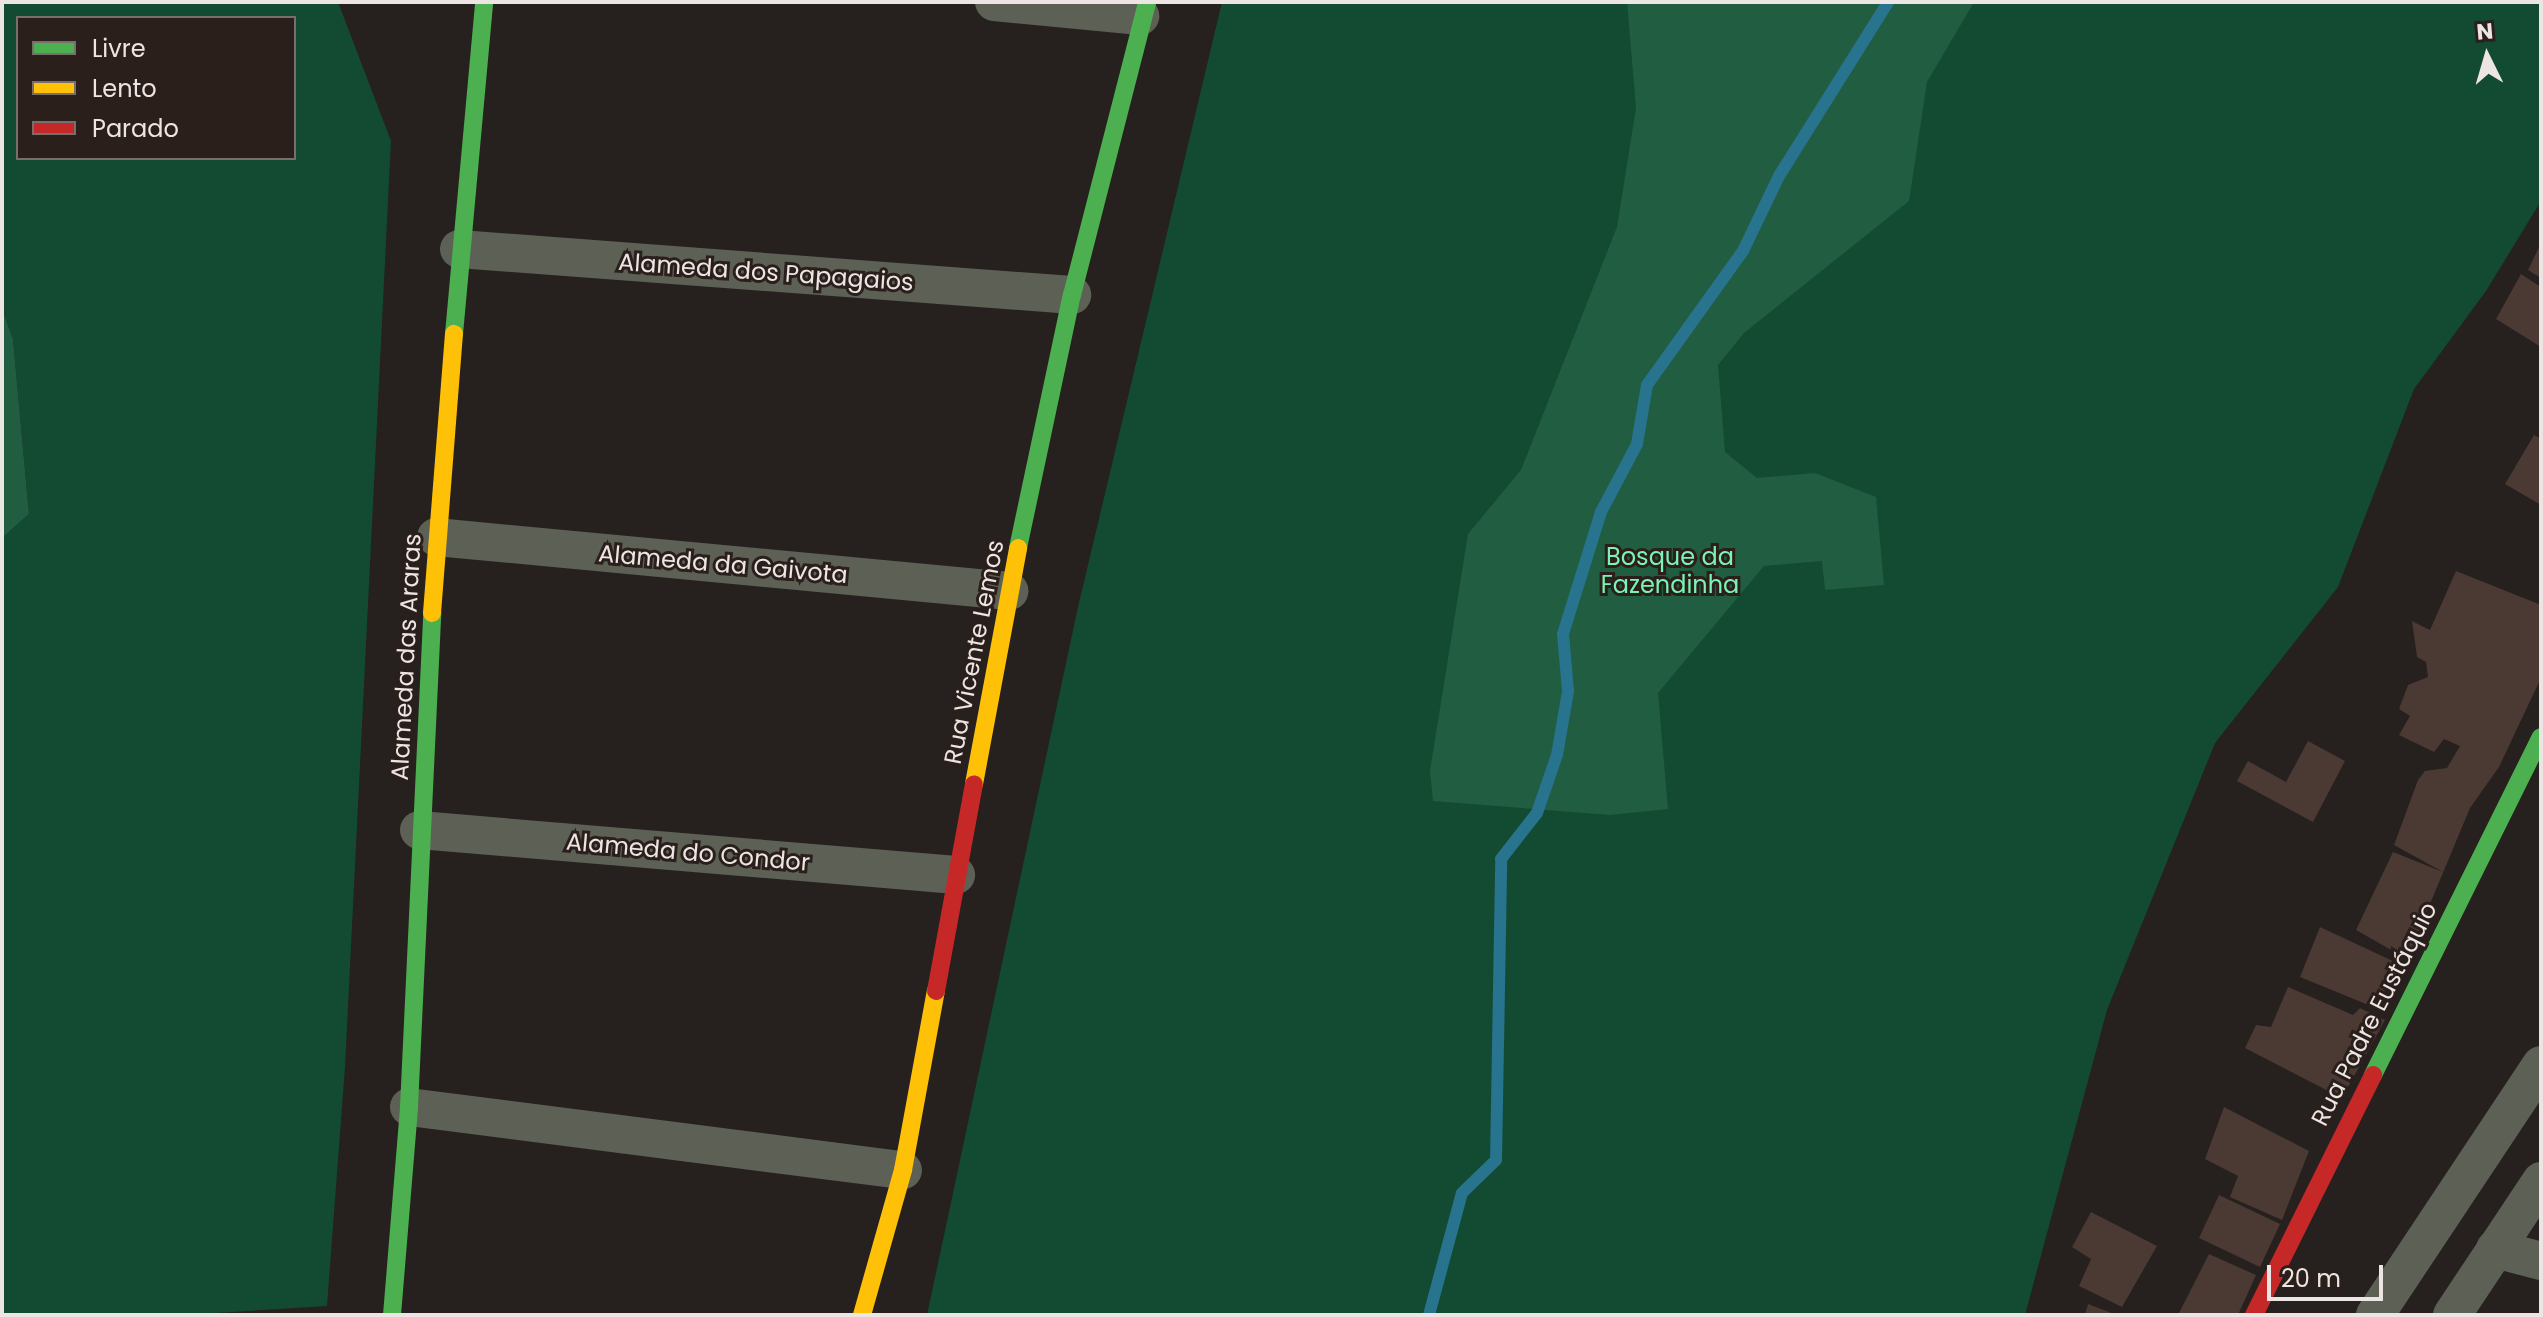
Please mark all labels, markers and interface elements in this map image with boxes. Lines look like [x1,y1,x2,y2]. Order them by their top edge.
text: N [2475,15,2494,48]
legend [16,16,296,160]
north arrow [2447,16,2527,96]
text: Livre [92,32,146,65]
text: Lento [92,72,157,105]
text: Parado [92,112,179,145]
street label: Alameda dos Papagaios [617,247,915,297]
street label: Alameda das Araras [385,533,427,781]
street label: Rua Vicente Lemos [938,538,1010,766]
street label: Alameda da Gaivota [597,539,849,589]
park label: Bosque da Fazendinha [1601,543,1739,599]
street label: Alameda do Condor [565,827,811,877]
street label: Rua Padre Eustáquio [2305,897,2443,1131]
scale bar [2271,1249,2387,1299]
text: 20 m [2281,1262,2341,1295]

